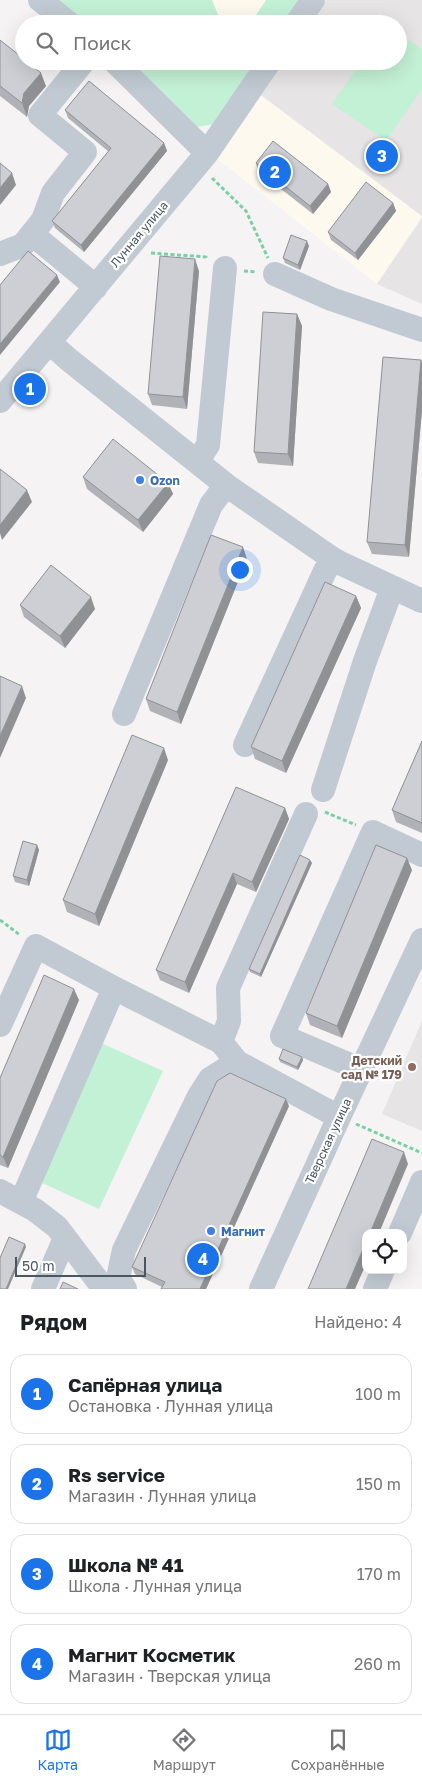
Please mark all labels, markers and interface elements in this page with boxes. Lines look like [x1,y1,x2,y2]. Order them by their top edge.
search box [15,15,407,70]
icon: search [33,29,61,57]
text: Поиск [73,31,132,54]
pin: 3 [366,137,398,175]
pin: 2 [259,153,291,191]
street label: Лунная улица [107,198,171,270]
pin: 1 [14,370,46,408]
place label: Ozon [150,473,180,488]
marker: Ozon [134,474,146,486]
your location [227,557,253,583]
place label: Детский сад № 179 [341,1053,402,1082]
marker: Детский сад № 179 [406,1061,418,1073]
street label: Тверская улица [302,1096,354,1186]
place label: Магнит [221,1224,265,1239]
marker: Магнит [205,1225,217,1237]
map controls [362,1229,407,1274]
button: locate [362,1229,407,1274]
pin: 4 [187,1240,219,1278]
scale bar [15,1254,146,1277]
text: 50 m [22,1257,55,1274]
text: Рядом [20,1309,87,1335]
text: Найдено: 4 [314,1312,402,1332]
text: Сапёрная улица [68,1373,222,1396]
text: 1 [33,1384,41,1404]
text: 100 m [355,1384,401,1404]
text: Остановка · Лунная улица [68,1396,273,1416]
text: Rs service [68,1463,165,1486]
text: 2 [32,1474,42,1494]
text: 150 m [356,1474,401,1494]
text: Магазин · Лунная улица [68,1486,257,1506]
text: Школа № 41 [68,1553,183,1576]
text: 3 [32,1564,42,1584]
text: 170 m [357,1564,401,1584]
text: Школа · Лунная улица [68,1576,242,1596]
text: Магнит Косметик [68,1643,236,1666]
text: 4 [32,1654,42,1674]
text: 260 m [354,1654,401,1674]
text: Магазин · Тверская улица [68,1666,271,1686]
tab: Карта [37,1726,78,1773]
tab: Маршрут [153,1726,216,1773]
tab: Сохранённые [291,1726,385,1773]

